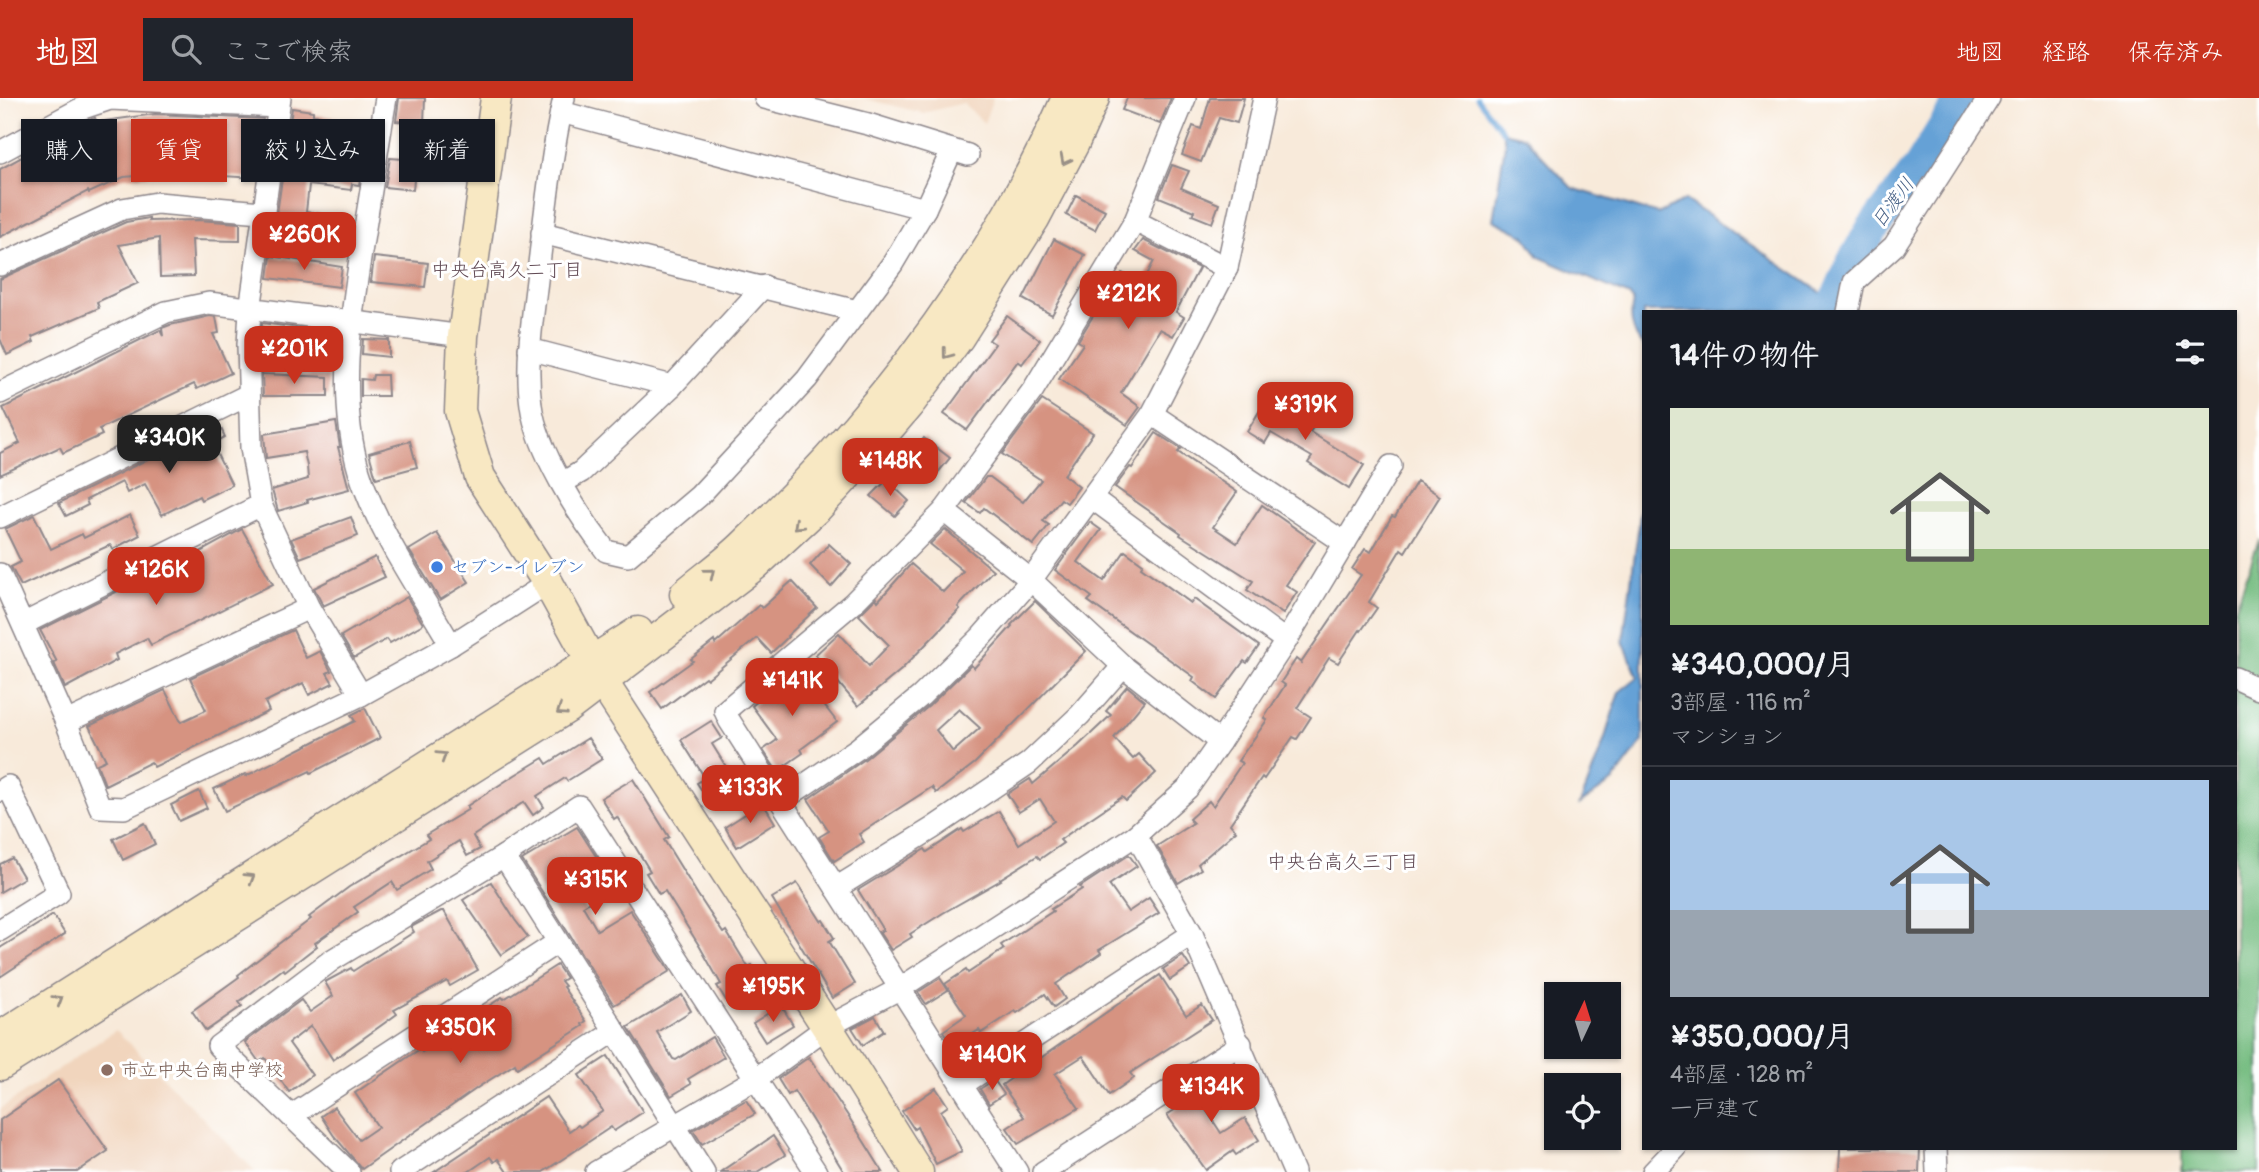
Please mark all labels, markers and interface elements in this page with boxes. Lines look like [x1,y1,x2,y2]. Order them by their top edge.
search box [143,18,633,81]
icon: search [167,30,205,68]
text: 地図 [35,32,101,73]
text: ここで検索 [223,36,353,68]
text: 地図 [1956,38,2004,67]
text: 経路 [2042,38,2090,67]
text: 保存済み [2128,38,2224,67]
chip: 購入 [21,119,117,182]
chip: 賃貸 [131,119,227,182]
chip: 絞り込み [241,119,385,182]
chip: 新着 [399,119,495,182]
one-way arrow [1060,153,1074,165]
water label: 日渡川 [1866,173,1920,233]
pin: ¥260K [255,212,353,272]
text: ¥260K [268,220,340,249]
district label: 中央台高久二丁目 [431,258,583,282]
pin: ¥212K [1079,272,1177,331]
text: ¥212K [1096,279,1160,308]
pin: ¥201K [245,327,343,386]
icon: filters [2171,333,2209,371]
text: ¥201K [260,334,328,363]
text: 14件の物件 [1670,337,1819,374]
one-way arrow [942,346,955,358]
pin: ¥319K [1256,382,1354,442]
text: ¥319K [1273,390,1337,419]
pin: ¥340K [120,416,218,475]
text: ¥340K [133,423,205,452]
pin: ¥148K [841,438,939,498]
text: ¥148K [858,446,922,475]
icon: home [1877,454,2003,580]
one-way arrow [793,517,806,529]
pin: ¥126K [107,547,205,607]
text: ¥126K [123,555,189,584]
place label: セブン-イレブン [451,556,585,579]
marker: セブン-イレブン [429,559,445,575]
one-way arrow [702,569,715,581]
text: ¥340,000/月 [1670,646,1855,683]
pin: ¥141K [743,658,841,718]
text: ¥141K [761,666,823,695]
text: 3部屋 · 116 m² [1670,688,1811,717]
one-way arrow [556,703,569,716]
text: マンション [1670,722,1784,751]
one-way arrow [434,752,447,765]
pin: ¥133K [701,766,799,825]
text: ¥133K [718,773,782,802]
icon: home [1877,826,2003,952]
district label: 中央台高久三丁目 [1267,850,1419,874]
pin: ¥315K [546,858,644,917]
text: ¥315K [563,865,627,894]
one-way arrow [242,874,255,887]
pin: ¥195K [724,964,822,1024]
text: ¥195K [741,972,805,1001]
north arrow [1544,982,1620,1059]
map controls [1544,982,1621,1150]
one-way arrow [50,996,63,1009]
pin: ¥350K [411,1006,509,1065]
text: ¥350K [425,1013,495,1042]
text: ¥350,000/月 [1670,1018,1854,1055]
pin: ¥140K [943,1032,1041,1092]
text: ¥140K [958,1040,1026,1069]
place label: 市立中央台南中学校 [121,1059,283,1082]
text: 4部屋 · 128 m² [1670,1060,1813,1089]
marker: 市立中央台南中学校 [99,1062,115,1078]
pin: ¥134K [1162,1065,1260,1124]
text: ¥134K [1179,1072,1244,1101]
button: locate [1544,1073,1621,1150]
text: 一戸建て [1670,1094,1762,1123]

